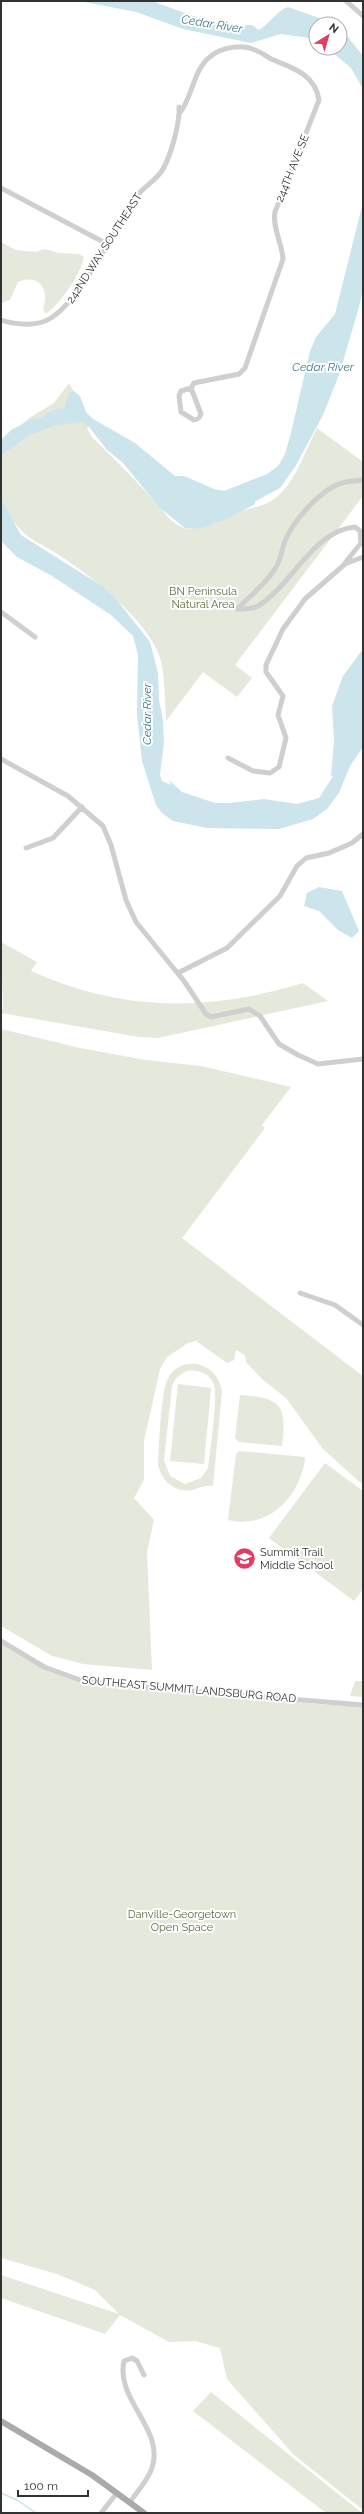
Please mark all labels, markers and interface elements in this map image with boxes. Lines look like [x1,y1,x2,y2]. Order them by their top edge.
water label: Cedar River [180,12,245,36]
north arrow [308,16,348,56]
text: N [326,21,341,36]
street label: 244TH AVE SE [273,132,312,204]
street label: 242ND WAY SOUTHEAST [64,191,145,306]
water label: Cedar River [292,360,355,374]
park label: BN Peninsula Natural Area [169,585,237,611]
water label: Cedar River [140,682,154,745]
school or university icon: Summit Trail Middle School [231,1545,257,1571]
place label: Summit Trail Middle School [260,1546,333,1572]
street label: SOUTHEAST SUMMIT LANDSBURG ROAD [81,1674,297,1705]
park label: Danville-Georgetown Open Space [128,1908,236,1934]
scale bar [18,2472,88,2498]
text: 100 m [24,2479,58,2493]

